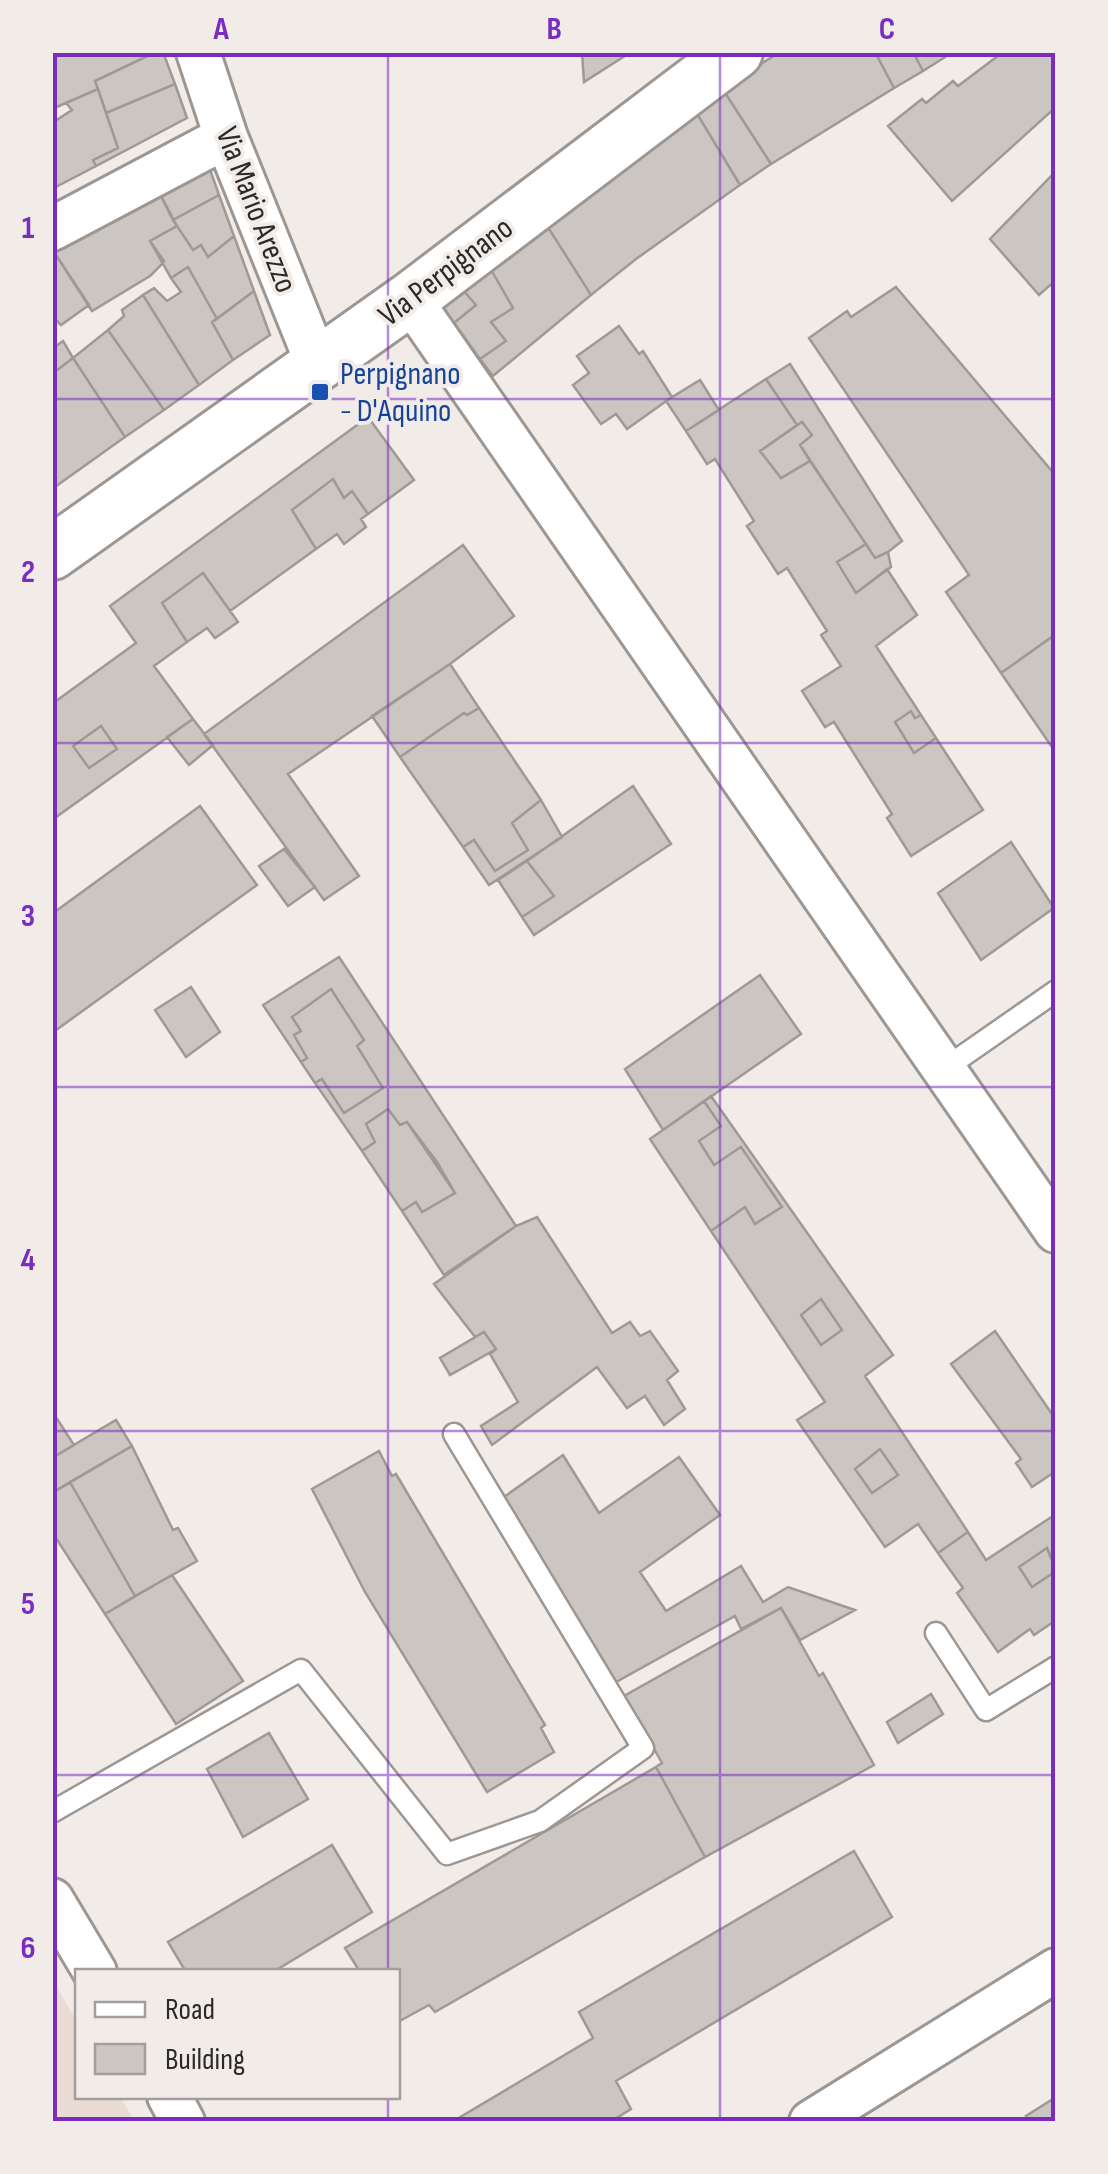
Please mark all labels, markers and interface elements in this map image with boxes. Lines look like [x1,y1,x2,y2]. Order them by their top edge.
text: A [212,10,229,49]
text: B [546,10,562,49]
text: C [879,10,895,49]
street label: Via Mario Arezzo [207,122,305,298]
text: 1 [22,209,35,248]
street label: Via Perpignano [371,209,521,335]
place label: Perpignano - D'Aquino [340,355,461,431]
marker: Perpignano - D'Aquino [309,381,331,403]
text: 2 [21,553,35,592]
text: 3 [21,897,35,936]
text: 4 [21,1241,36,1280]
text: 5 [21,1585,35,1624]
text: 6 [20,1929,36,1968]
legend [75,1969,400,2099]
text: Road [165,1992,215,2028]
text: Building [165,2042,245,2078]

